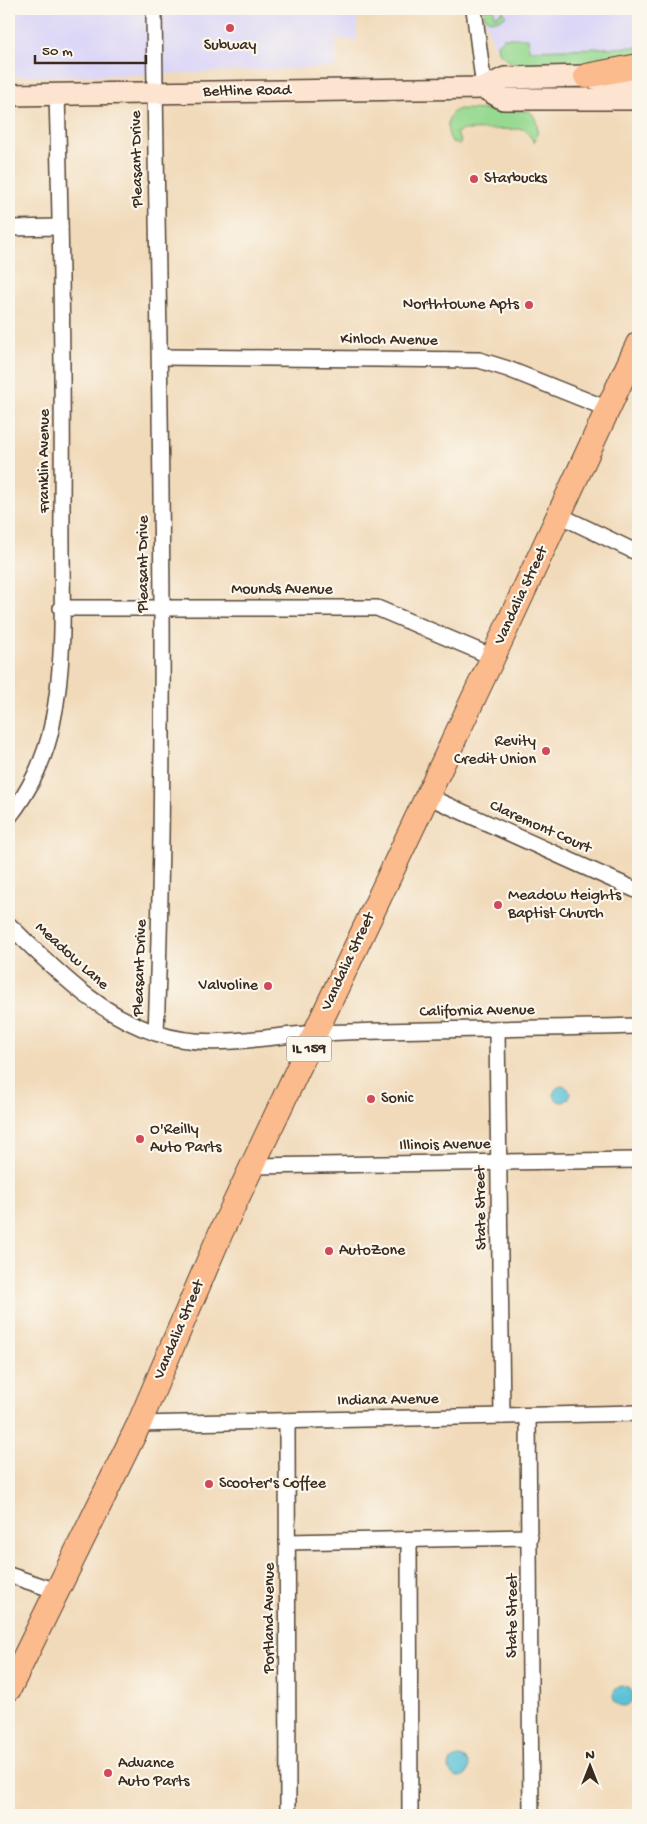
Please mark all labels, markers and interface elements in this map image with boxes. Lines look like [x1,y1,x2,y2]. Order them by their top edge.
marker: Subway [224,22,236,34]
scale bar [35,32,146,64]
place label: Subway [204,37,256,56]
text: 50 m [42,43,73,61]
street label: Beltline Road [202,82,293,102]
street label: Pleasant Drive [128,110,148,209]
place label: Starbucks [484,170,548,189]
marker: Starbucks [468,173,480,185]
place label: Northtowne Apts [403,296,520,315]
marker: Northtowne Apts [523,299,535,311]
street label: Kinloch Avenue [340,331,439,351]
street label: Franklin Avenue [36,408,55,514]
street label: Pleasant Drive [135,515,154,614]
street label: Vandalia Street [491,543,554,649]
street label: Mounds Avenue [231,581,334,600]
place label: Revity Credit Union [454,733,536,770]
marker: Revity Credit Union [540,745,552,757]
street label: Claremont Court [486,797,595,859]
place label: Meadow Heights Baptist Church [507,887,622,924]
marker: Meadow Heights Baptist Church [492,899,504,911]
street label: Vandalia Street [318,909,381,1015]
street label: Pleasant Drive [130,918,152,1018]
street label: Meadow Lane [30,919,112,996]
place label: Valvoline [197,977,259,996]
marker: Valvoline [262,980,274,992]
street label: California Avenue [419,1001,536,1023]
road number: IL 159 [286,1036,332,1062]
place label: Sonic [381,1090,414,1109]
marker: Sonic [365,1093,377,1105]
place label: O'Reilly Auto Parts [150,1121,222,1158]
marker: O'Reilly Auto Parts [134,1133,146,1145]
street label: Illinois Avenue [399,1136,492,1156]
street label: State Street [472,1164,492,1250]
place label: AutoZone [339,1242,406,1261]
marker: AutoZone [323,1245,335,1257]
street label: Vandalia Street [150,1276,210,1383]
street label: Indiana Avenue [337,1391,440,1411]
place label: Scooter's Coffee [219,1475,327,1494]
marker: Scooter's Coffee [203,1478,215,1490]
street label: Portland Avenue [261,1562,280,1674]
street label: State Street [504,1572,523,1658]
north arrow [564,1742,614,1792]
text: N [585,1747,595,1764]
place label: Advance Auto Parts [118,1755,190,1792]
marker: Advance Auto Parts [102,1767,114,1779]

